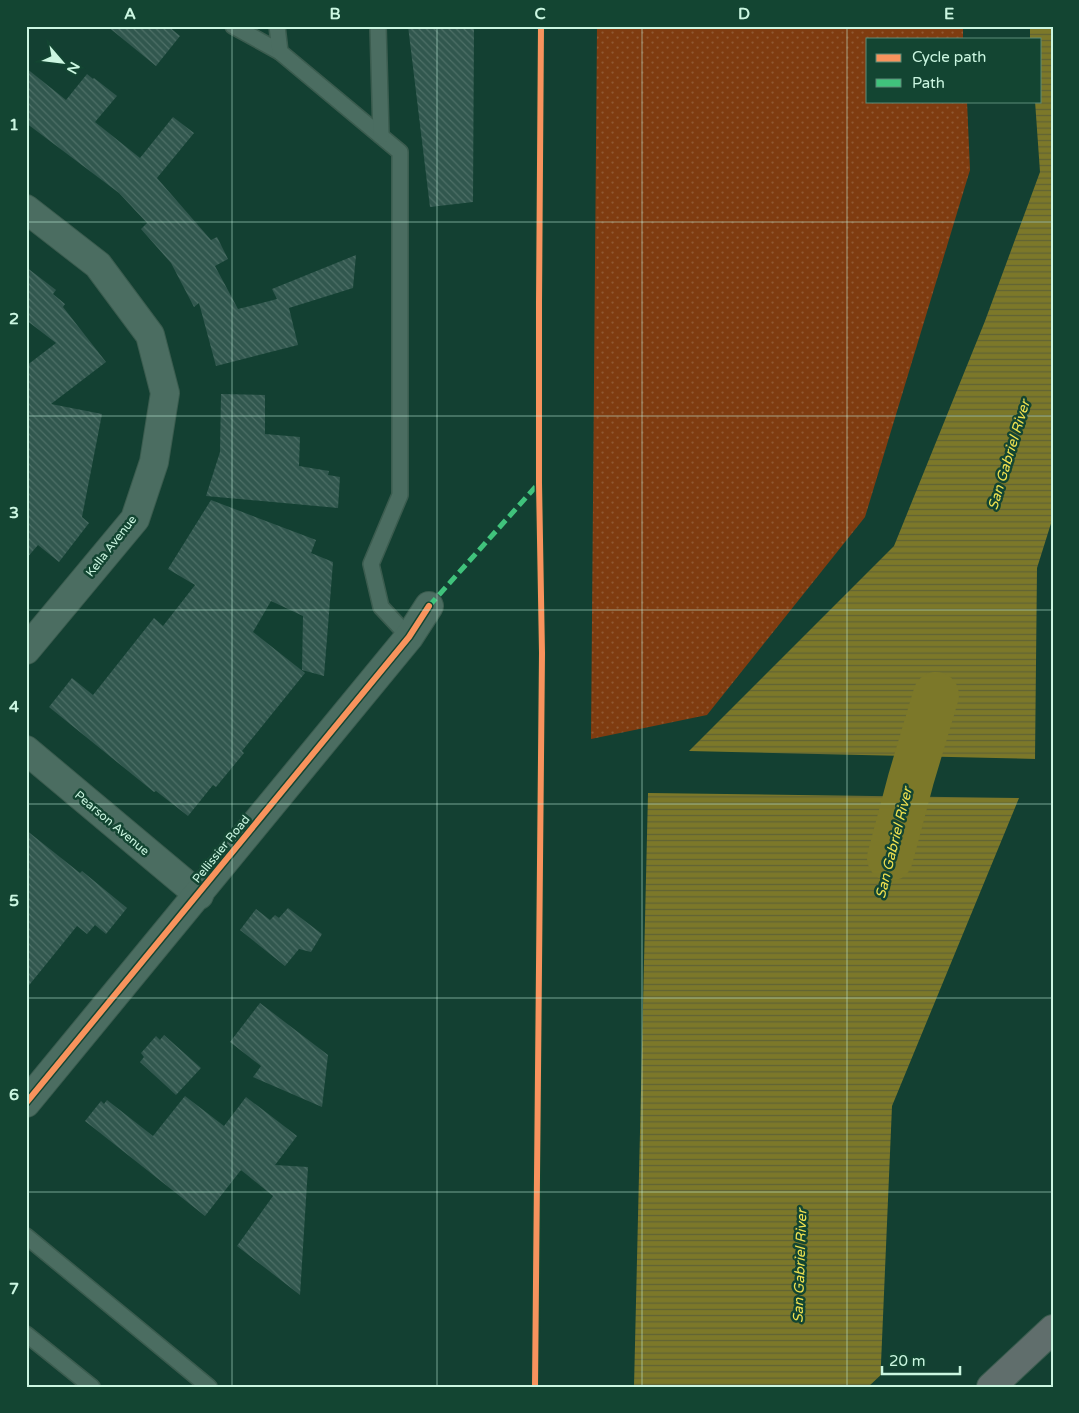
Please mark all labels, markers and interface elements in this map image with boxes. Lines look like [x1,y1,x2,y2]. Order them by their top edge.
text: A [124,4,136,24]
text: B [329,4,341,24]
text: C [534,4,546,24]
text: D [738,4,750,24]
text: E [944,4,954,24]
north arrow [38,38,88,88]
legend [866,38,1042,102]
text: Cycle path [912,48,986,66]
text: N [63,59,83,77]
text: Path [912,74,945,92]
text: 1 [9,115,19,135]
text: 2 [9,309,19,329]
water label: San Gabriel River [984,396,1034,512]
text: 3 [9,503,19,523]
street label: Kella Avenue [83,513,139,579]
text: 4 [9,697,19,717]
water label: San Gabriel River [872,784,916,900]
street label: Pearson Avenue [72,788,152,858]
street label: Pellissier Road [189,812,253,886]
text: 5 [9,891,19,911]
text: 6 [9,1085,19,1105]
water label: San Gabriel River [790,1207,811,1323]
text: 7 [9,1279,19,1299]
scale bar [882,1343,959,1375]
text: 20 m [889,1352,926,1370]

